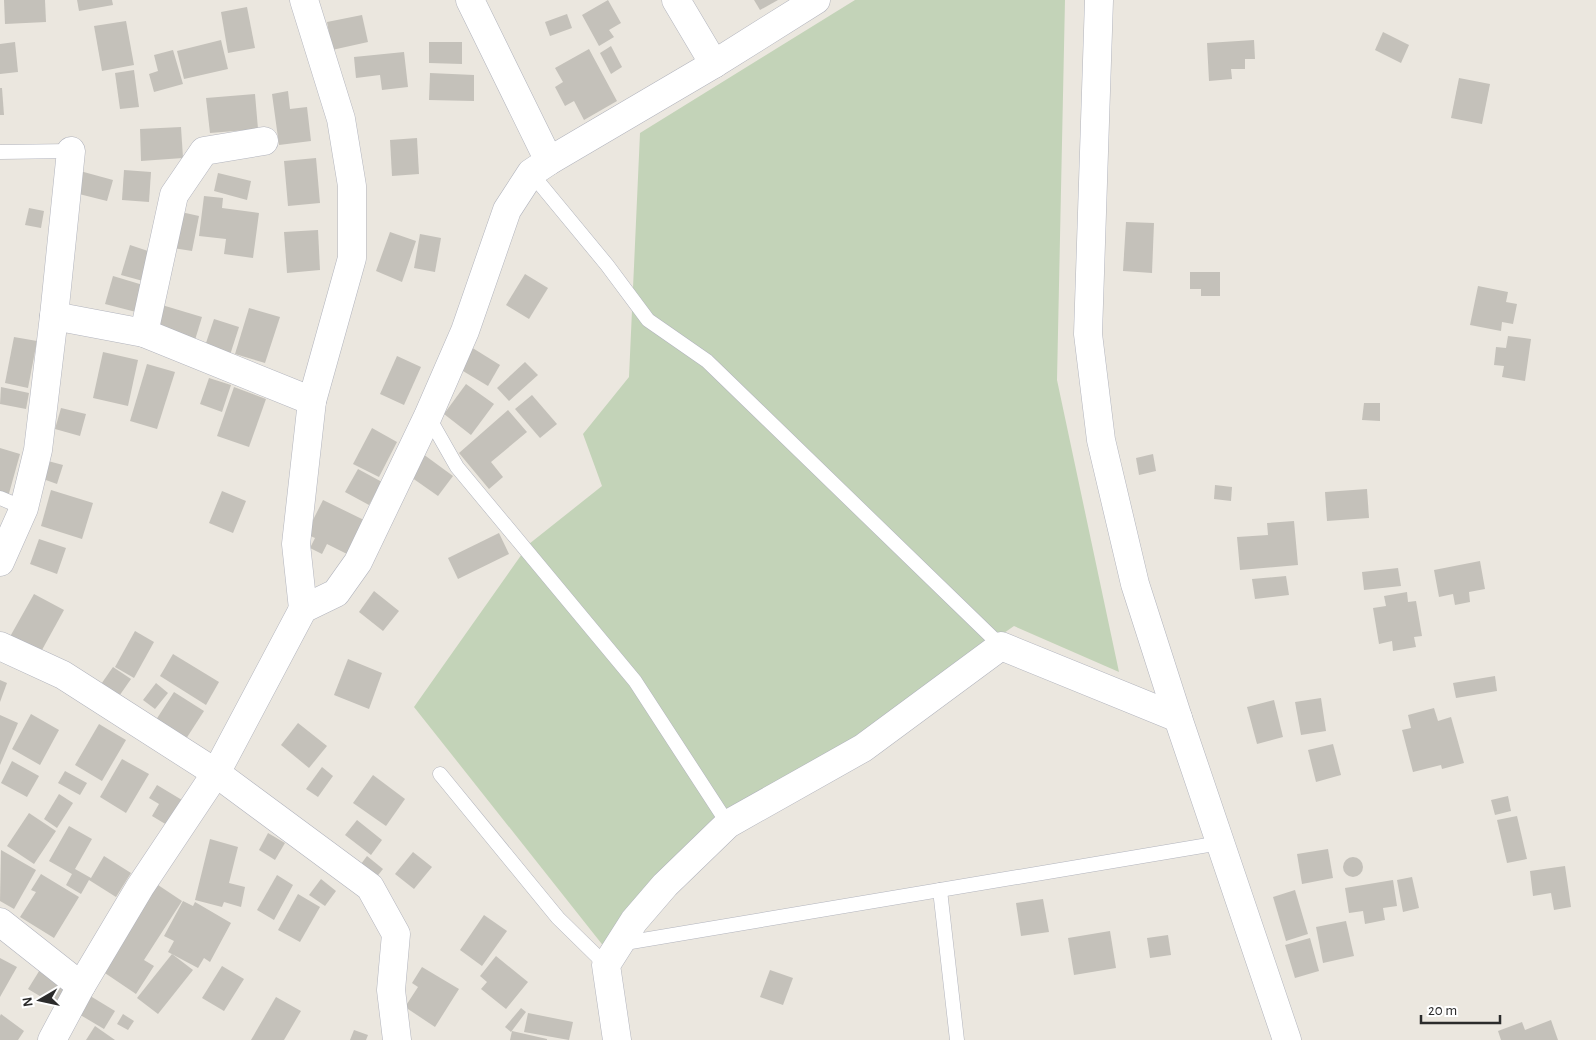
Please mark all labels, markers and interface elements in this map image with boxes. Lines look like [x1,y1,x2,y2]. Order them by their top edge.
north arrow [15,975,65,1025]
scale bar [1421,992,1500,1024]
text: N [20,996,36,1008]
text: 20 m [1428,1003,1457,1018]

